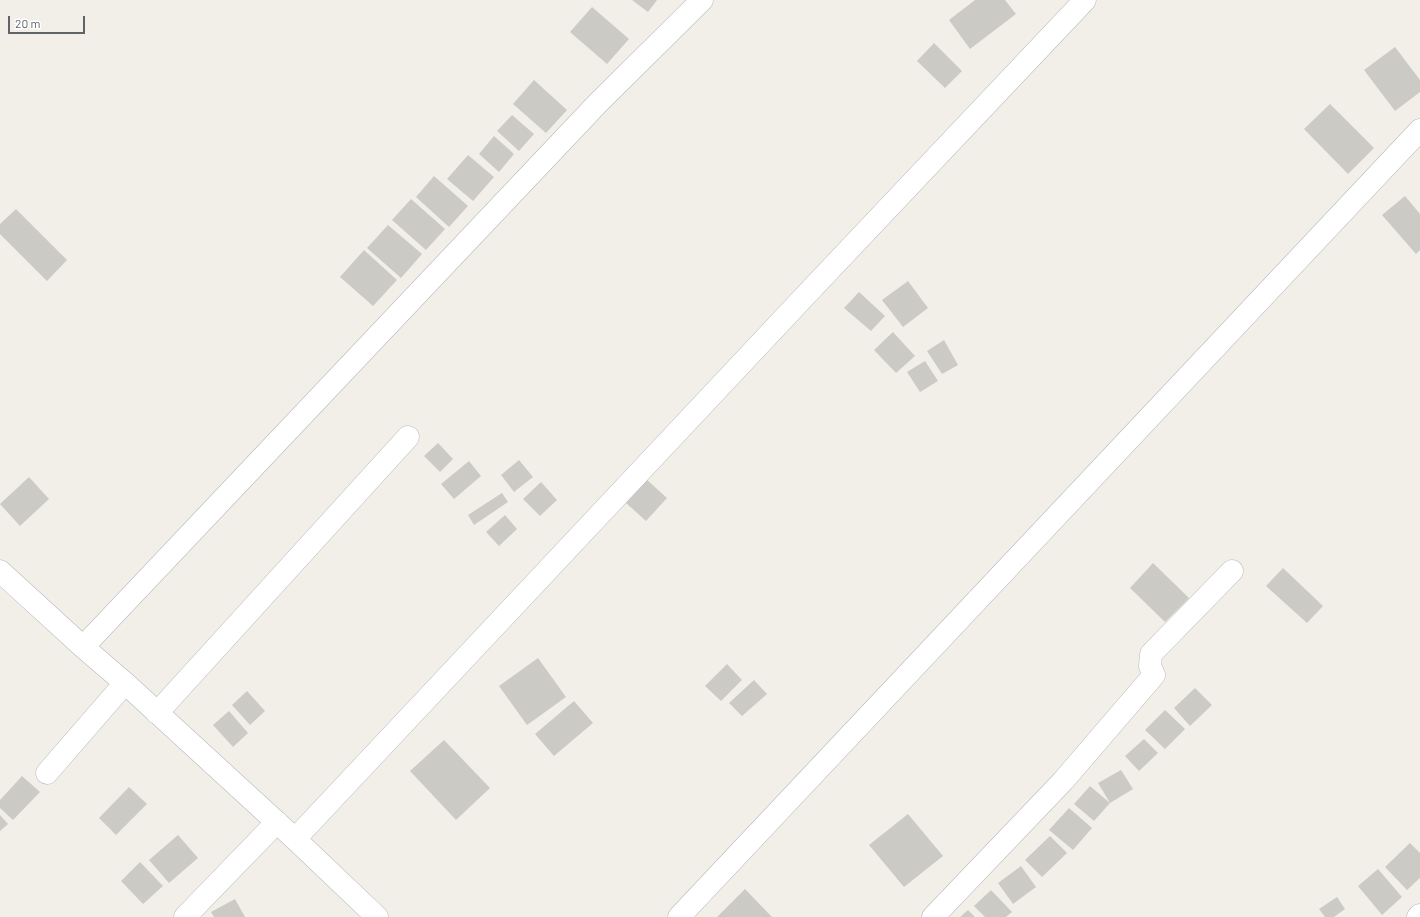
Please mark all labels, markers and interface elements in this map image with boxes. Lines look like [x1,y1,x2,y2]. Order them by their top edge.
scale bar [10,8,87,34]
text: 20 m [15,16,41,30]

